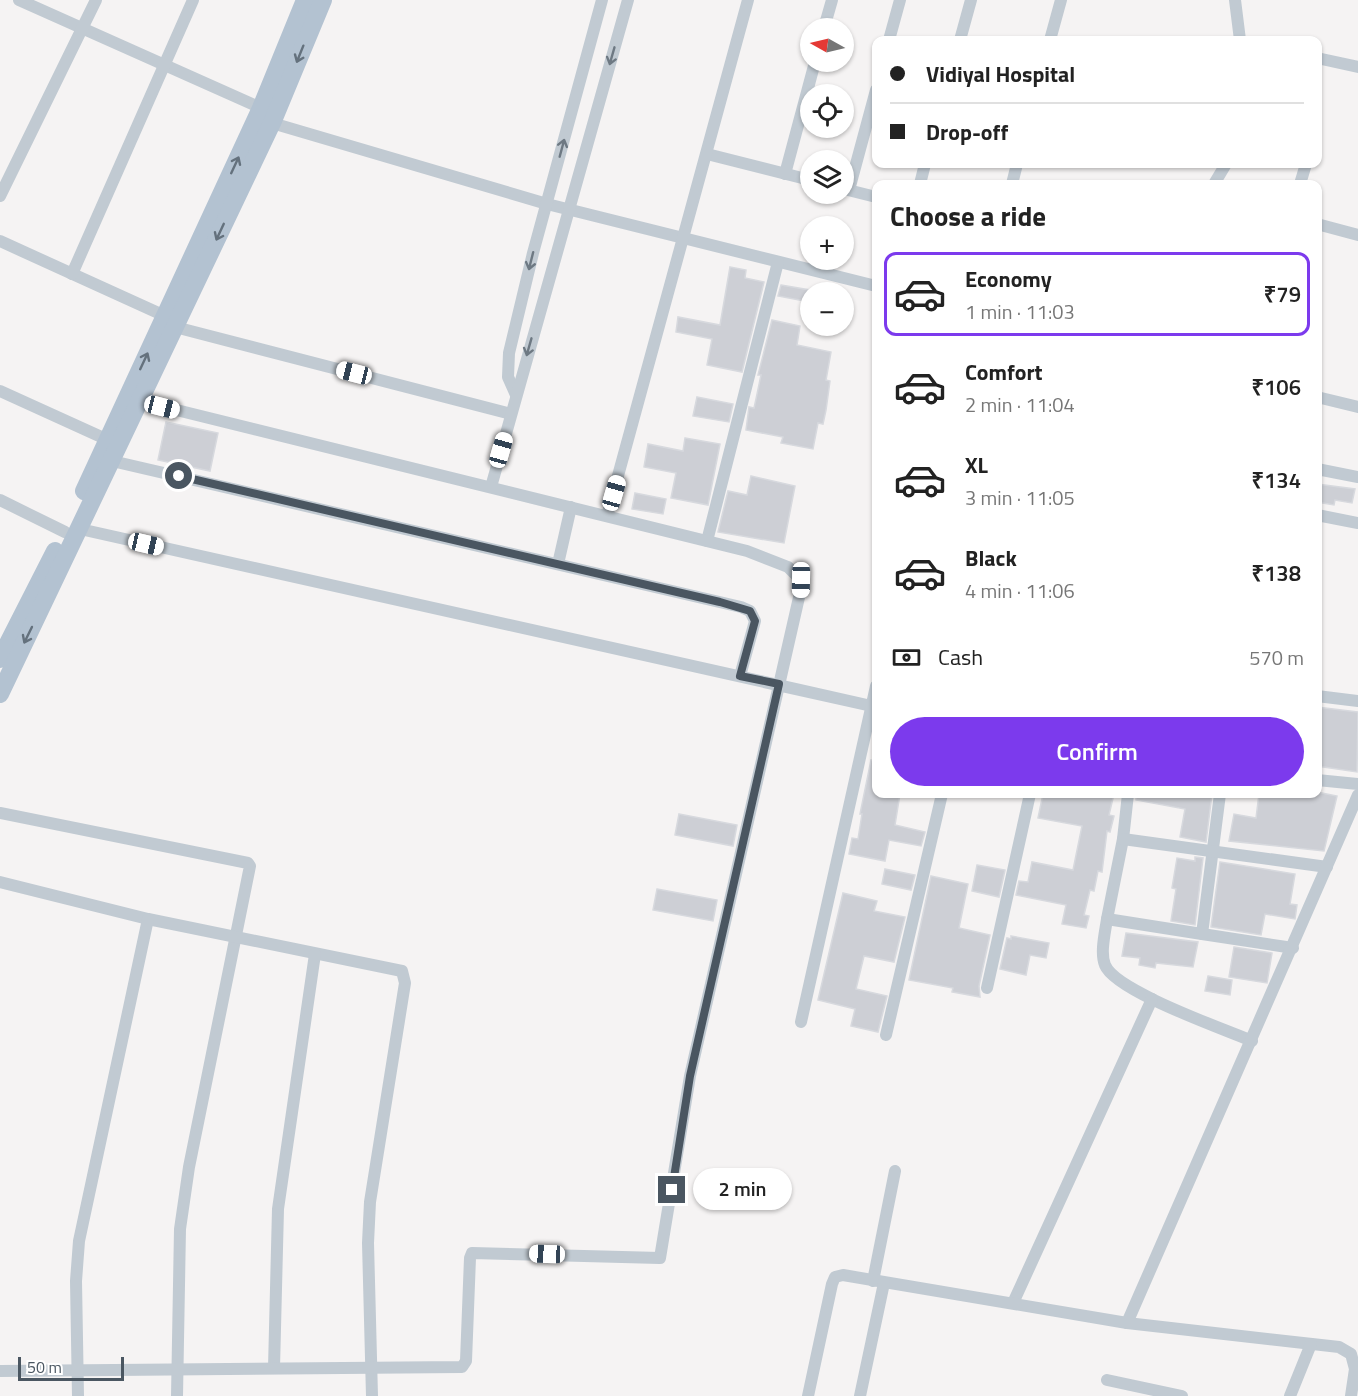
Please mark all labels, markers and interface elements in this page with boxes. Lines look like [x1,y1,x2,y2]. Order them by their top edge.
north arrow [800,18,854,72]
map controls [800,18,854,336]
one-way arrow [294,44,305,63]
one-way arrow [605,46,617,65]
text: Vidiyal Hospital [926,57,1075,91]
button: locate [800,84,854,138]
text: Drop-off [926,115,1008,149]
one-way arrow [557,139,568,158]
button: layers [800,150,854,204]
one-way arrow [229,156,241,174]
text: Choose a ride [890,195,1046,236]
button: + [800,216,854,270]
one-way arrow [214,222,226,240]
one-way arrow [524,251,536,270]
text: Economy [965,262,1052,296]
icon: car [893,267,947,321]
text: ₹79 [1264,277,1301,311]
button: − [800,282,854,336]
text: 1 min · 11:03 [965,296,1075,327]
one-way arrow [523,337,535,356]
one-way arrow [139,352,151,370]
text: Comfort [965,355,1043,389]
car [334,360,374,386]
icon: car [893,360,947,414]
text: ₹106 [1251,370,1301,404]
text: 2 min · 11:04 [965,389,1075,420]
car [142,394,182,420]
car [487,430,515,470]
text: XL [965,448,988,482]
icon: car [893,453,947,507]
route start [165,462,192,489]
text: ₹134 [1251,463,1301,497]
car [600,473,628,513]
text: 3 min · 11:05 [965,482,1075,513]
car [126,531,166,557]
text: Black [965,541,1017,575]
icon: car [893,546,947,600]
text: ₹138 [1251,556,1301,590]
car [792,562,810,598]
text: 4 min · 11:06 [965,575,1075,606]
one-way arrow [22,626,33,644]
text: Cash [938,640,983,674]
icon: cash [890,641,923,674]
text: 570 m [1249,642,1304,673]
button: Confirm [890,717,1304,786]
callout: 2 min [693,1169,792,1211]
text: 2 min [718,1173,767,1204]
route end [658,1176,685,1203]
car [529,1244,565,1264]
scale bar [18,1354,124,1382]
text: 50 m [27,1355,62,1379]

